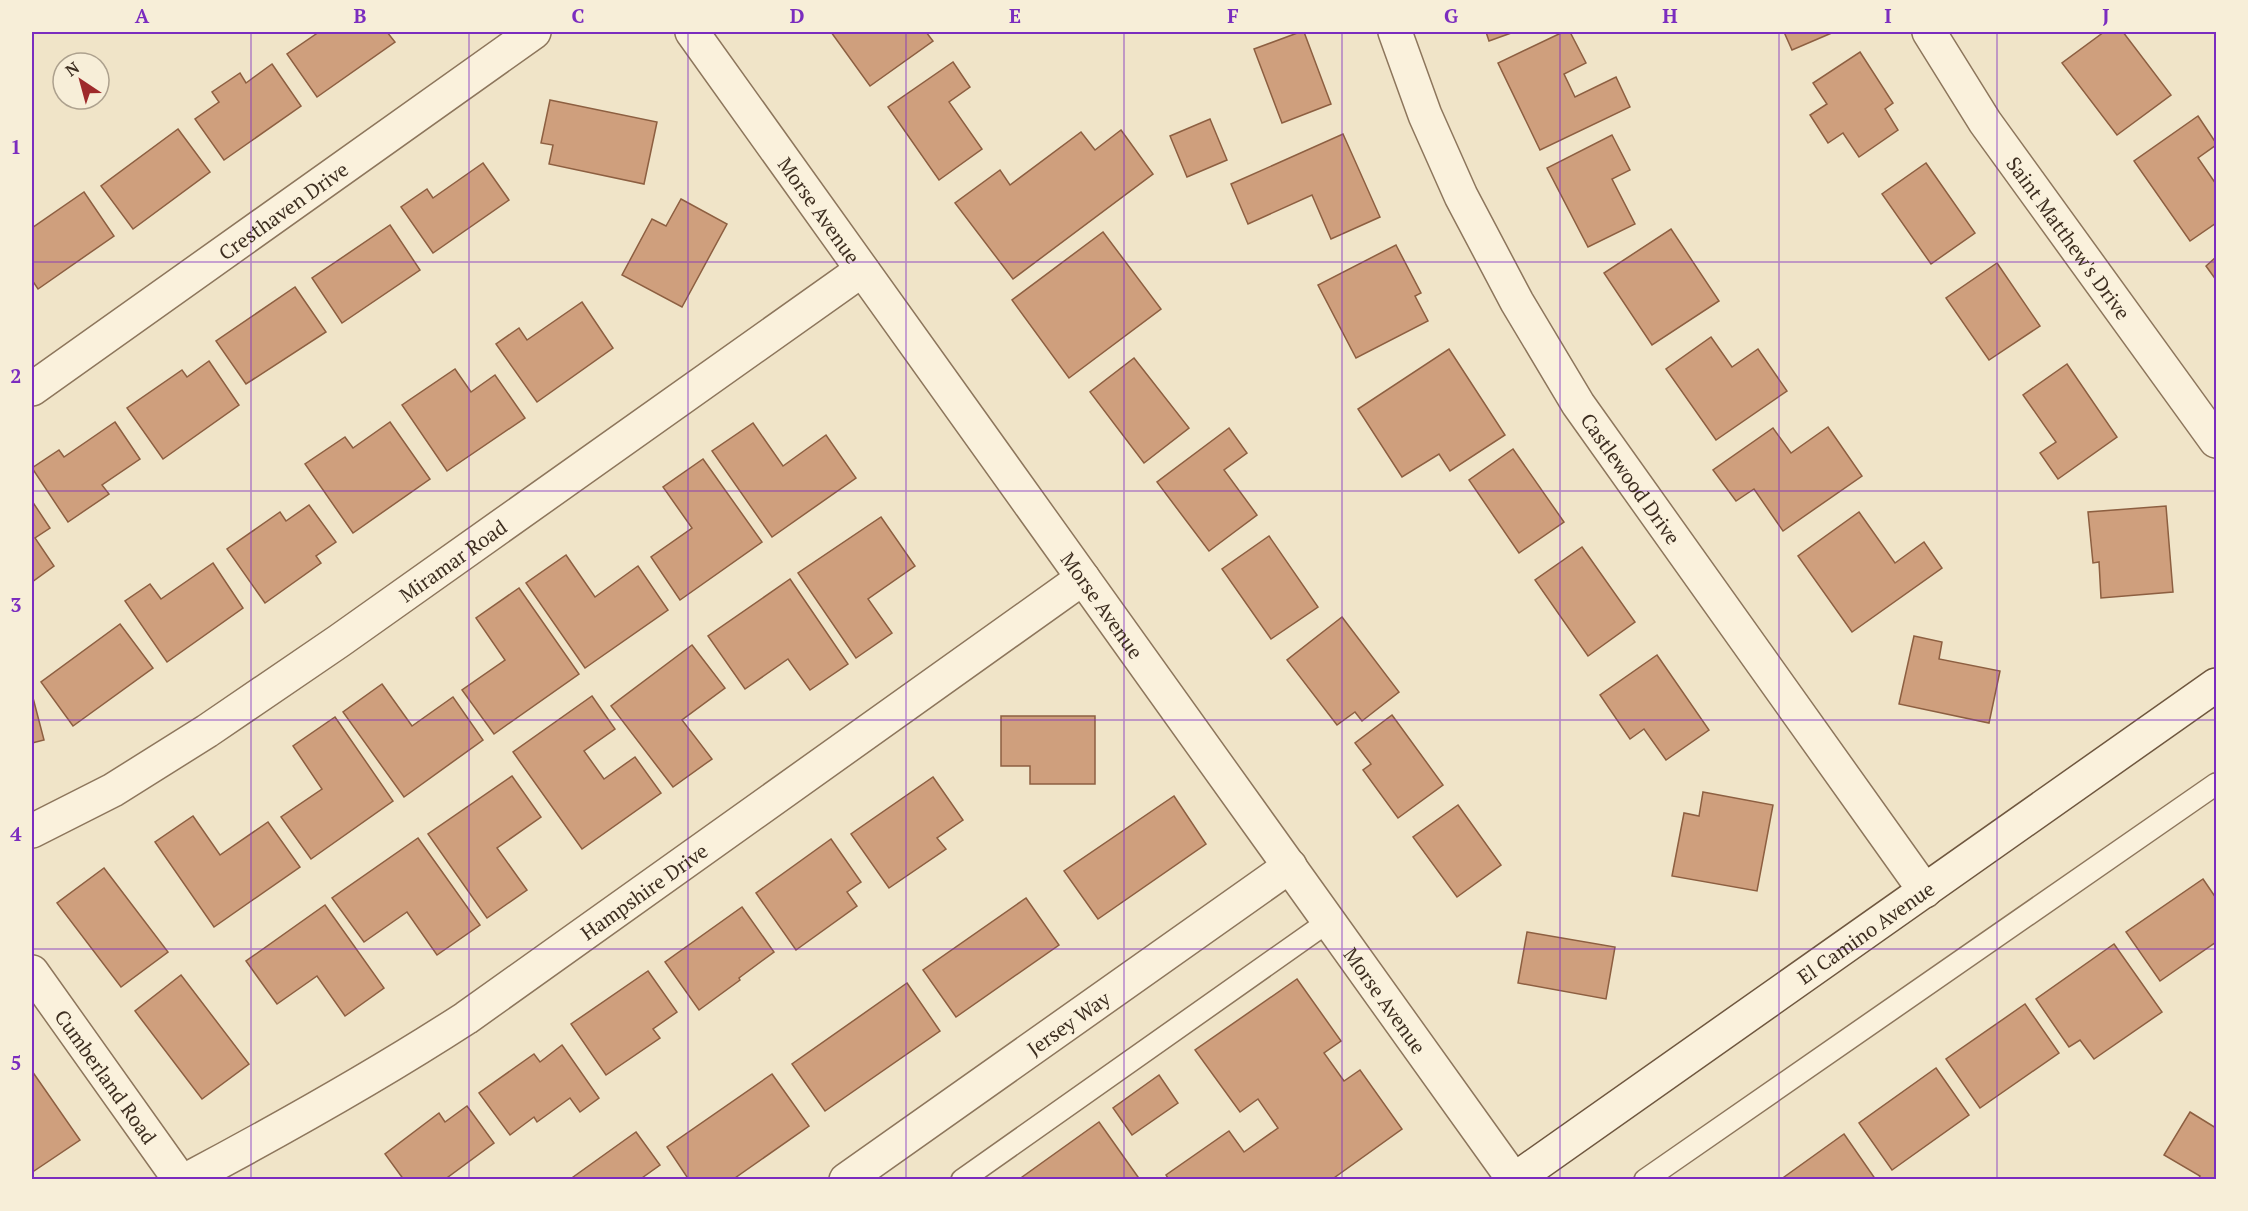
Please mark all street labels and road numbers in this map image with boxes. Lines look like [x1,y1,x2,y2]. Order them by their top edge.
street label: Morse Avenue [772,151,867,269]
street label: Saint Matthew's Drive [2001,151,2137,325]
street label: Cresthaven Drive [213,155,353,266]
street label: Castlewood Drive [1575,407,1687,550]
street label: Miramar Road [394,513,512,608]
street label: Morse Avenue [1055,547,1150,664]
street label: Hampshire Drive [575,837,713,946]
street label: El Camino Avenue [1792,875,1939,990]
street label: Morse Avenue [1338,942,1433,1059]
street label: Jersey Way [1021,984,1116,1062]
street label: Cumberland Road [49,1004,163,1149]

